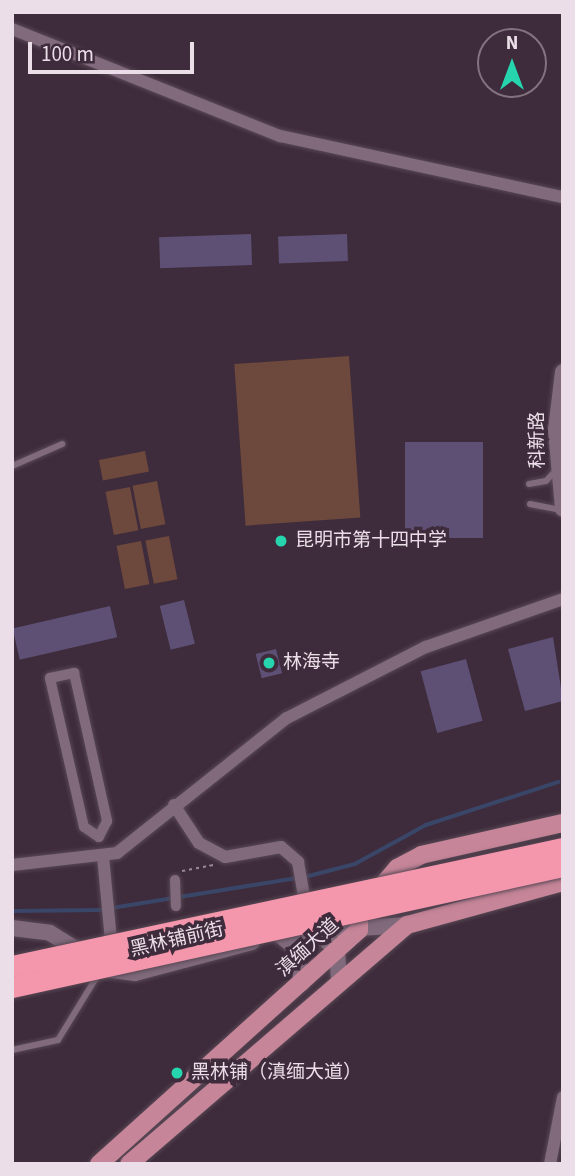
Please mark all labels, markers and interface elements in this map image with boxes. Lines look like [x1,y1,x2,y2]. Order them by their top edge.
scale bar [32,28,198,72]
north arrow [477,28,547,98]
text: N [506,30,518,57]
text: 100 m [41,39,94,69]
street label: 科新路 [527,412,549,468]
place label: 昆明市第十四中学 [295,530,447,552]
marker: 昆明市第十四中学 [273,533,289,549]
place label: 林海寺 [283,652,340,674]
marker: 林海寺 [261,655,277,671]
street label: 滇缅大道 [272,914,344,982]
street label: 黑林铺前街 [128,918,226,962]
place label: 黑林铺（滇缅大道） [191,1062,362,1084]
marker: 黑林铺（滇缅大道） [169,1065,185,1081]

